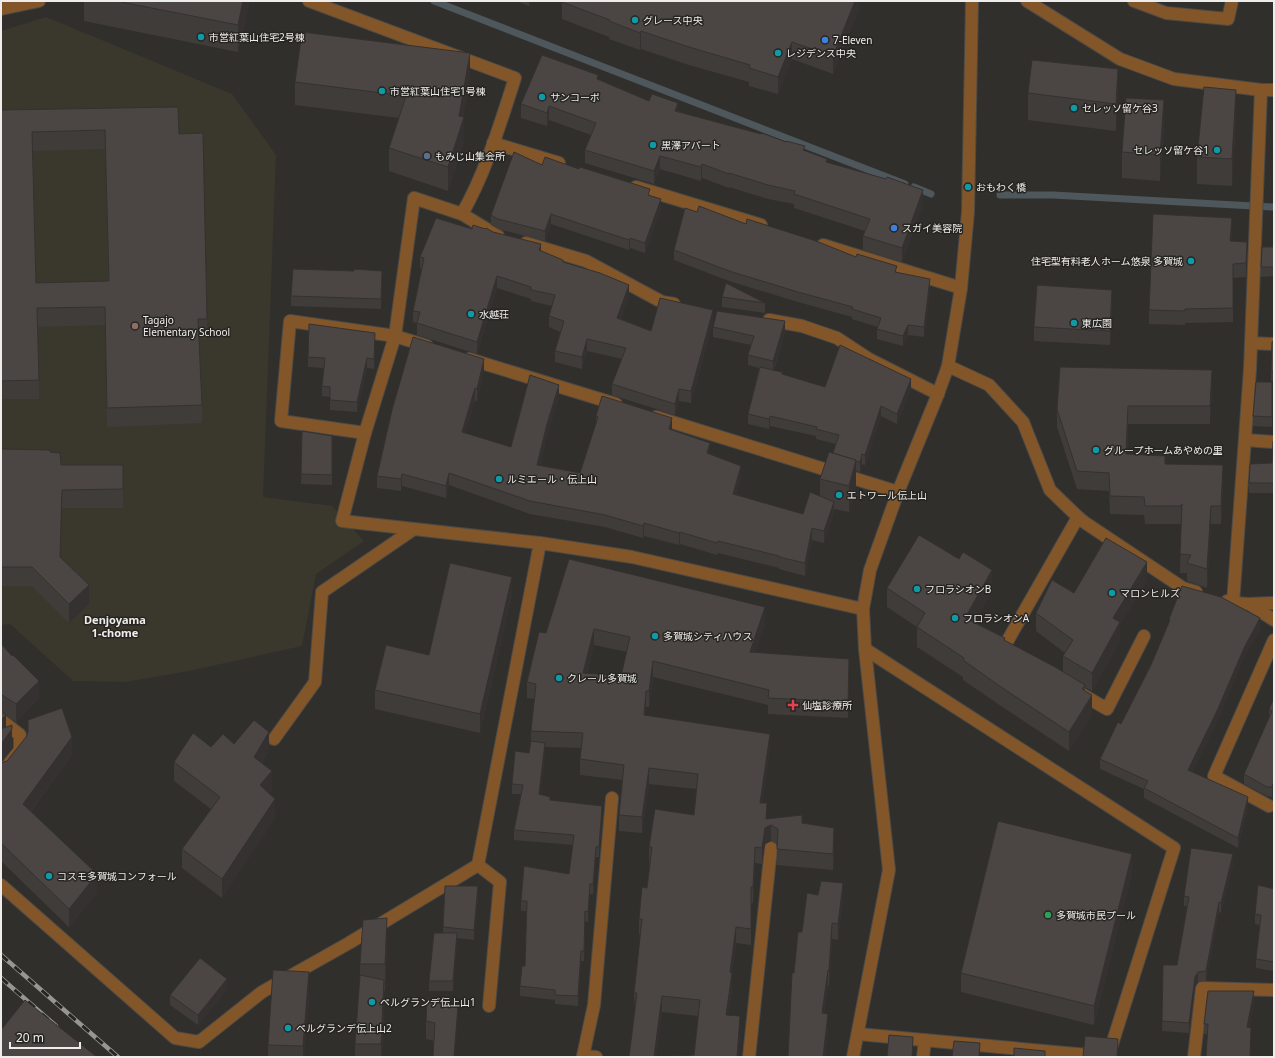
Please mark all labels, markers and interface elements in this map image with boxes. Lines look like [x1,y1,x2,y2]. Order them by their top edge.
place label: グレース中央 [643,13,703,27]
marker: グレース中央 [630,15,640,25]
place label: 市営紅葉山住宅2号棟 [209,30,305,44]
marker: 市営紅葉山住宅2号棟 [196,32,206,42]
place label: 7-Eleven [833,33,872,47]
marker: 7-Eleven [820,35,830,45]
place label: レジデンス中央 [786,46,857,60]
marker: レジデンス中央 [773,48,783,58]
place label: 市営紅葉山住宅1号棟 [390,84,486,98]
marker: 市営紅葉山住宅1号棟 [377,86,387,96]
place label: サンコーポ [550,90,600,104]
marker: サンコーポ [537,92,547,102]
place label: セレッソ留ケ谷3 [1082,101,1158,115]
marker: セレッソ留ケ谷3 [1069,103,1079,113]
place label: 黒澤アパート [661,138,721,152]
marker: 黒澤アパート [648,140,658,150]
place label: セレッソ留ケ谷1 [1133,143,1209,157]
marker: セレッソ留ケ谷1 [1212,145,1222,155]
place label: もみじ山集会所 [435,149,505,163]
marker: もみじ山集会所 [422,151,432,161]
place label: おもわく橋 [976,180,1026,194]
marker: おもわく橋 [963,182,973,192]
place label: スガイ美容院 [902,221,962,235]
marker: スガイ美容院 [889,223,899,233]
place label: 住宅型有料老人ホーム悠泉 多賀城 [1031,254,1183,268]
marker: 住宅型有料老人ホーム悠泉 多賀城 [1186,256,1196,266]
place label: 水越荘 [479,307,509,321]
marker: 水越荘 [466,309,476,319]
place label: Tagajo Elementary School [143,313,230,339]
place label: 東広園 [1082,316,1112,330]
marker: 東広園 [1069,318,1079,328]
marker: Tagajo Elementary School [130,321,140,331]
place label: グループホームあやめの里 [1104,443,1223,457]
marker: グループホームあやめの里 [1091,445,1101,455]
place label: ルミエール・伝上山 [507,472,597,486]
marker: ルミエール・伝上山 [494,474,504,484]
place label: エトワール伝上山 [847,488,927,502]
marker: エトワール伝上山 [834,490,844,500]
place label: フロラシオンB [925,582,991,596]
marker: フロラシオンB [912,584,922,594]
place label: マロンヒルズ [1120,586,1180,600]
marker: マロンヒルズ [1107,588,1117,598]
place label: フロラシオンA [963,611,1030,625]
district label: Denjoyama 1-chome [84,612,146,640]
marker: フロラシオンA [950,613,960,623]
place label: 多賀城シティハウス [663,629,752,643]
marker: 多賀城シティハウス [650,631,660,641]
place label: クレール多賀城 [567,671,637,685]
marker: クレール多賀城 [554,673,564,683]
place label: 仙塩診療所 [802,698,852,712]
marker: 仙塩診療所 [787,699,799,711]
place label: コスモ多賀城コンフォール [57,869,177,883]
marker: コスモ多賀城コンフォール [44,871,54,881]
place label: 多賀城市民プール [1056,908,1136,922]
marker: 多賀城市民プール [1043,910,1053,920]
place label: ペルグランデ伝上山1 [380,995,476,1009]
marker: ペルグランデ伝上山1 [367,997,377,1007]
place label: ペルグランデ伝上山2 [296,1021,392,1035]
marker: ペルグランデ伝上山2 [283,1023,293,1033]
scale bar [10,1024,80,1050]
text: 20 m [16,1029,44,1046]

